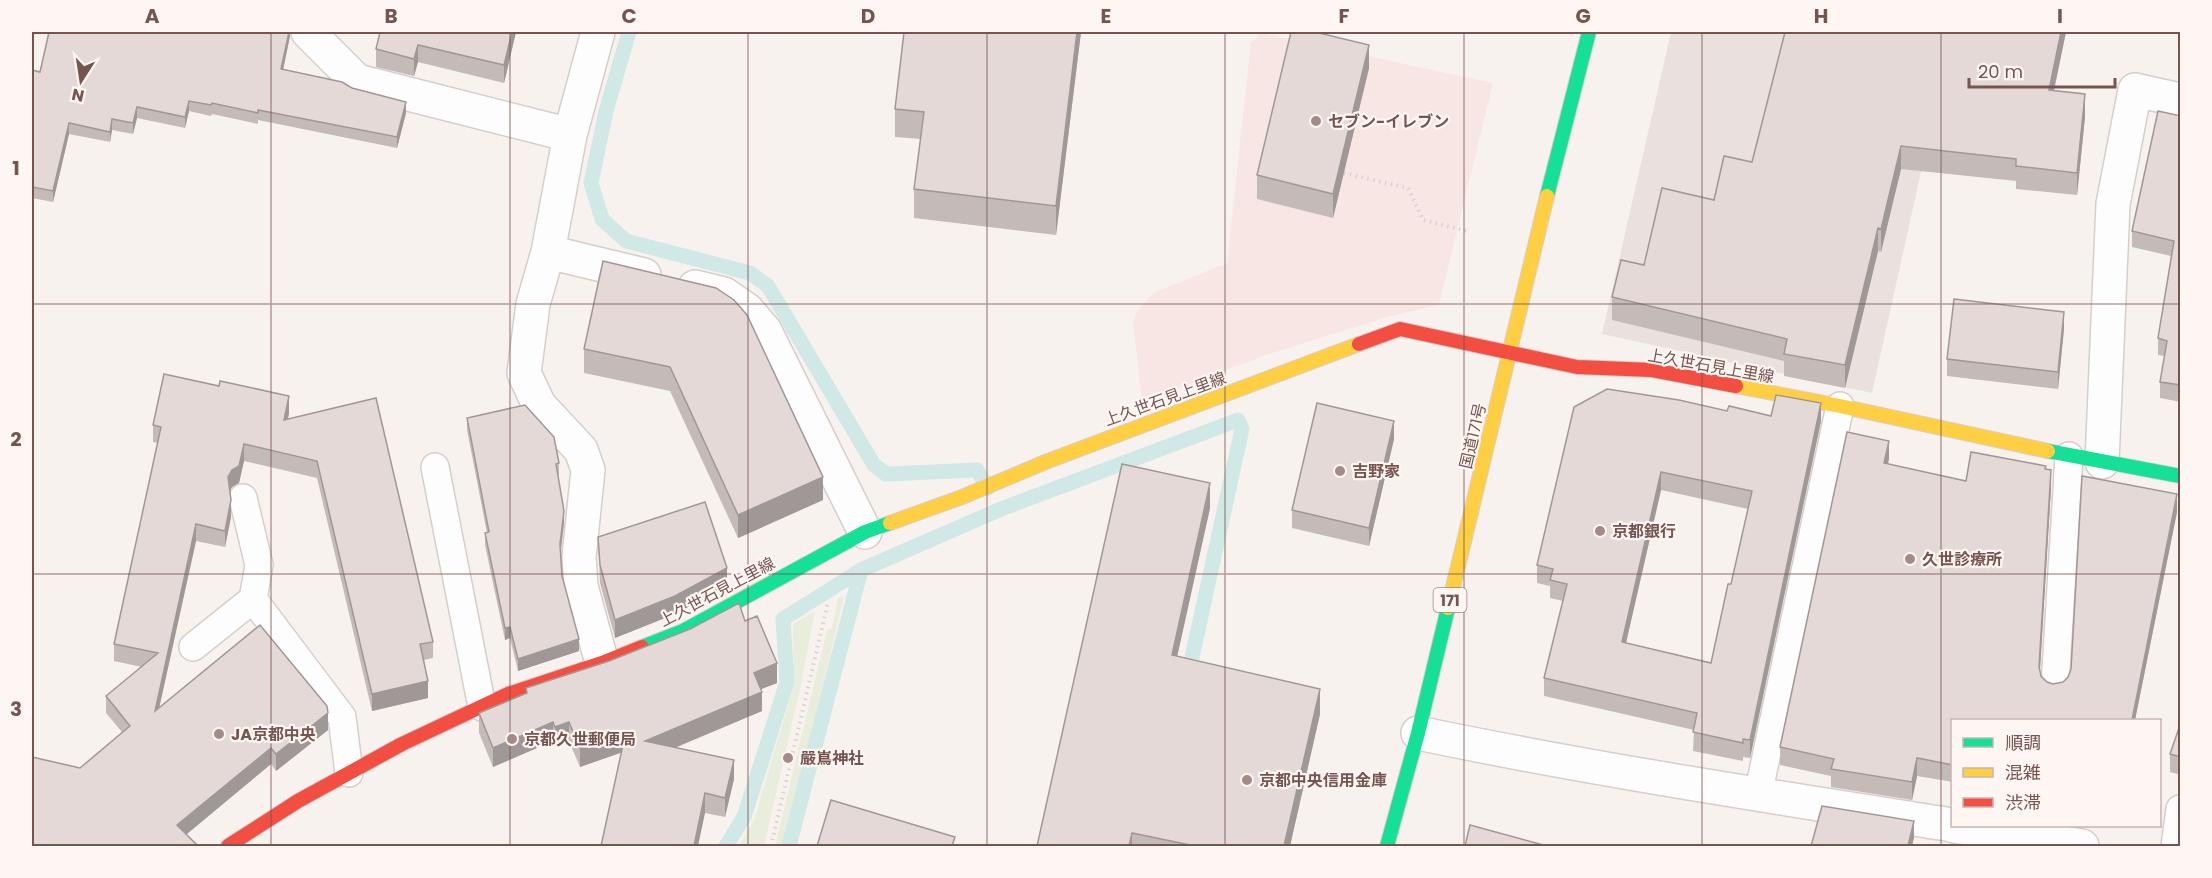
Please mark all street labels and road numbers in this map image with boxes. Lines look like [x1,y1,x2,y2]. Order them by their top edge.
street label: 上久世石見上里線 [1646,344,1776,388]
street label: 上久世石見上里線 [1101,366,1229,432]
street label: 国道171号 [1454,401,1492,471]
street label: 上久世石見上里線 [655,552,779,632]
road number: 171 [1434,588,1466,612]

